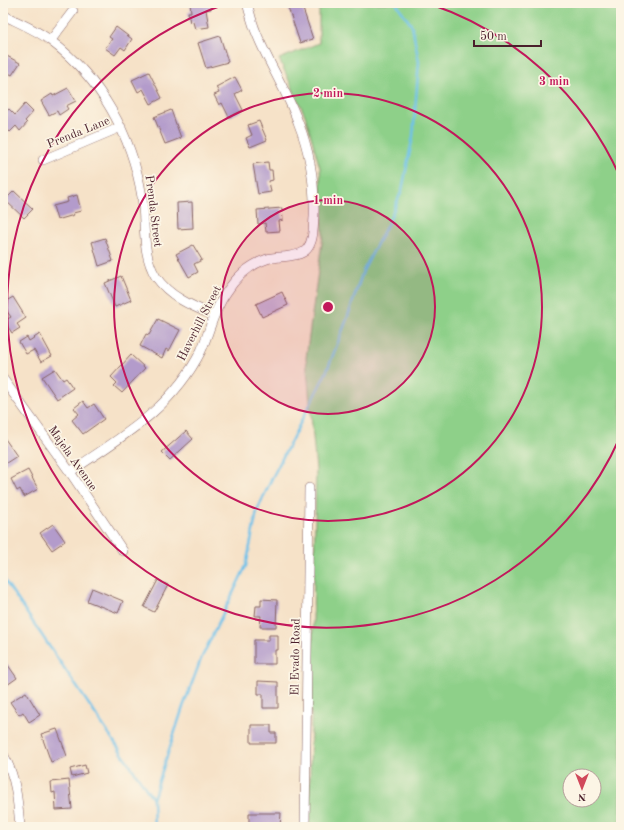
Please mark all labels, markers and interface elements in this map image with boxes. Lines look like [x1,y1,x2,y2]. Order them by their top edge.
scale bar [474,22,541,48]
text: 50 m [480,30,507,43]
text: 3 min [539,76,569,88]
text: 2 min [313,88,343,100]
street label: Prenda Lane [45,115,112,151]
street label: Prenda Street [143,174,163,248]
text: 1 min [313,195,343,207]
street label: Haverhill Street [176,284,224,363]
centre of rings [321,300,335,314]
street label: Majela Avenue [45,424,99,494]
street label: El Evado Road [289,618,303,696]
north arrow [562,768,602,808]
text: N [577,791,586,802]

